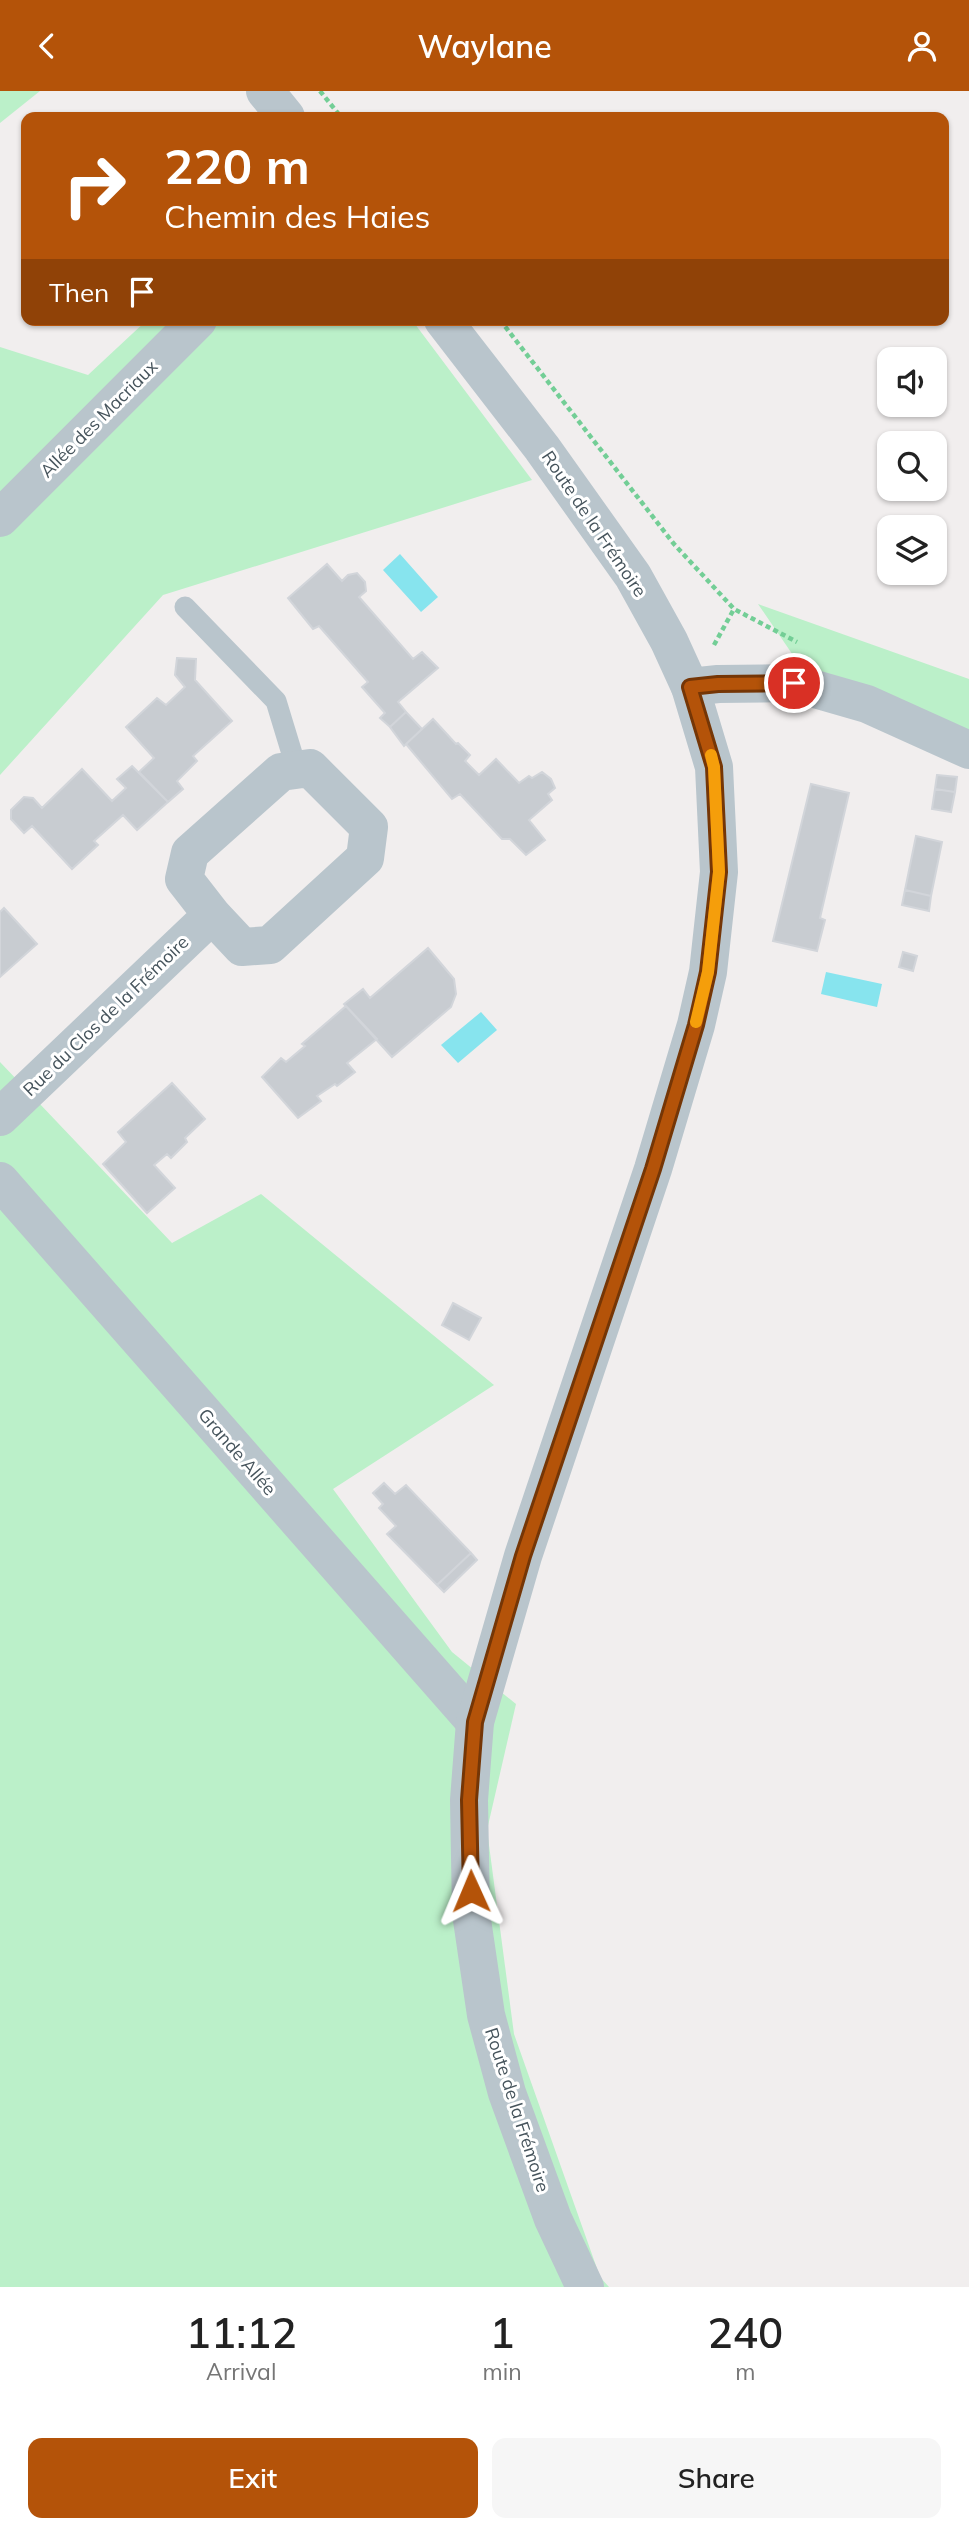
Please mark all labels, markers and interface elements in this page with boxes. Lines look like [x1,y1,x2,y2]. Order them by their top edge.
text: Waylane [417,26,552,66]
icon: back [28,27,66,65]
icon: person [903,27,941,65]
text: 220 m [164,135,310,196]
icon: right [49,140,140,231]
text: Chemin des Haies [164,196,430,236]
icon: arrive [123,273,161,311]
text: Then [49,276,109,309]
map controls [877,347,947,585]
button: sound [877,347,947,417]
street label: Allée des Macriaux [35,355,163,482]
button: search [877,431,947,501]
street label: Route de la Frémoire [537,446,652,601]
button: layers [877,515,947,585]
pin [764,653,824,713]
icon: arrive [775,664,813,702]
street label: Rue du Clos de la Frémoire [18,930,193,1101]
street label: Grande Allée [193,1404,281,1500]
position arrow [434,1854,508,1928]
street label: Route de la Frémoire [480,2025,555,2195]
text: 11:12 [186,2306,297,2359]
text: 1 [489,2306,515,2359]
text: 240 [708,2306,783,2359]
text: Arrival [206,2357,276,2386]
text: min [482,2357,522,2386]
text: m [735,2357,755,2386]
button: Exit [28,2438,478,2518]
button: Share [492,2438,941,2518]

